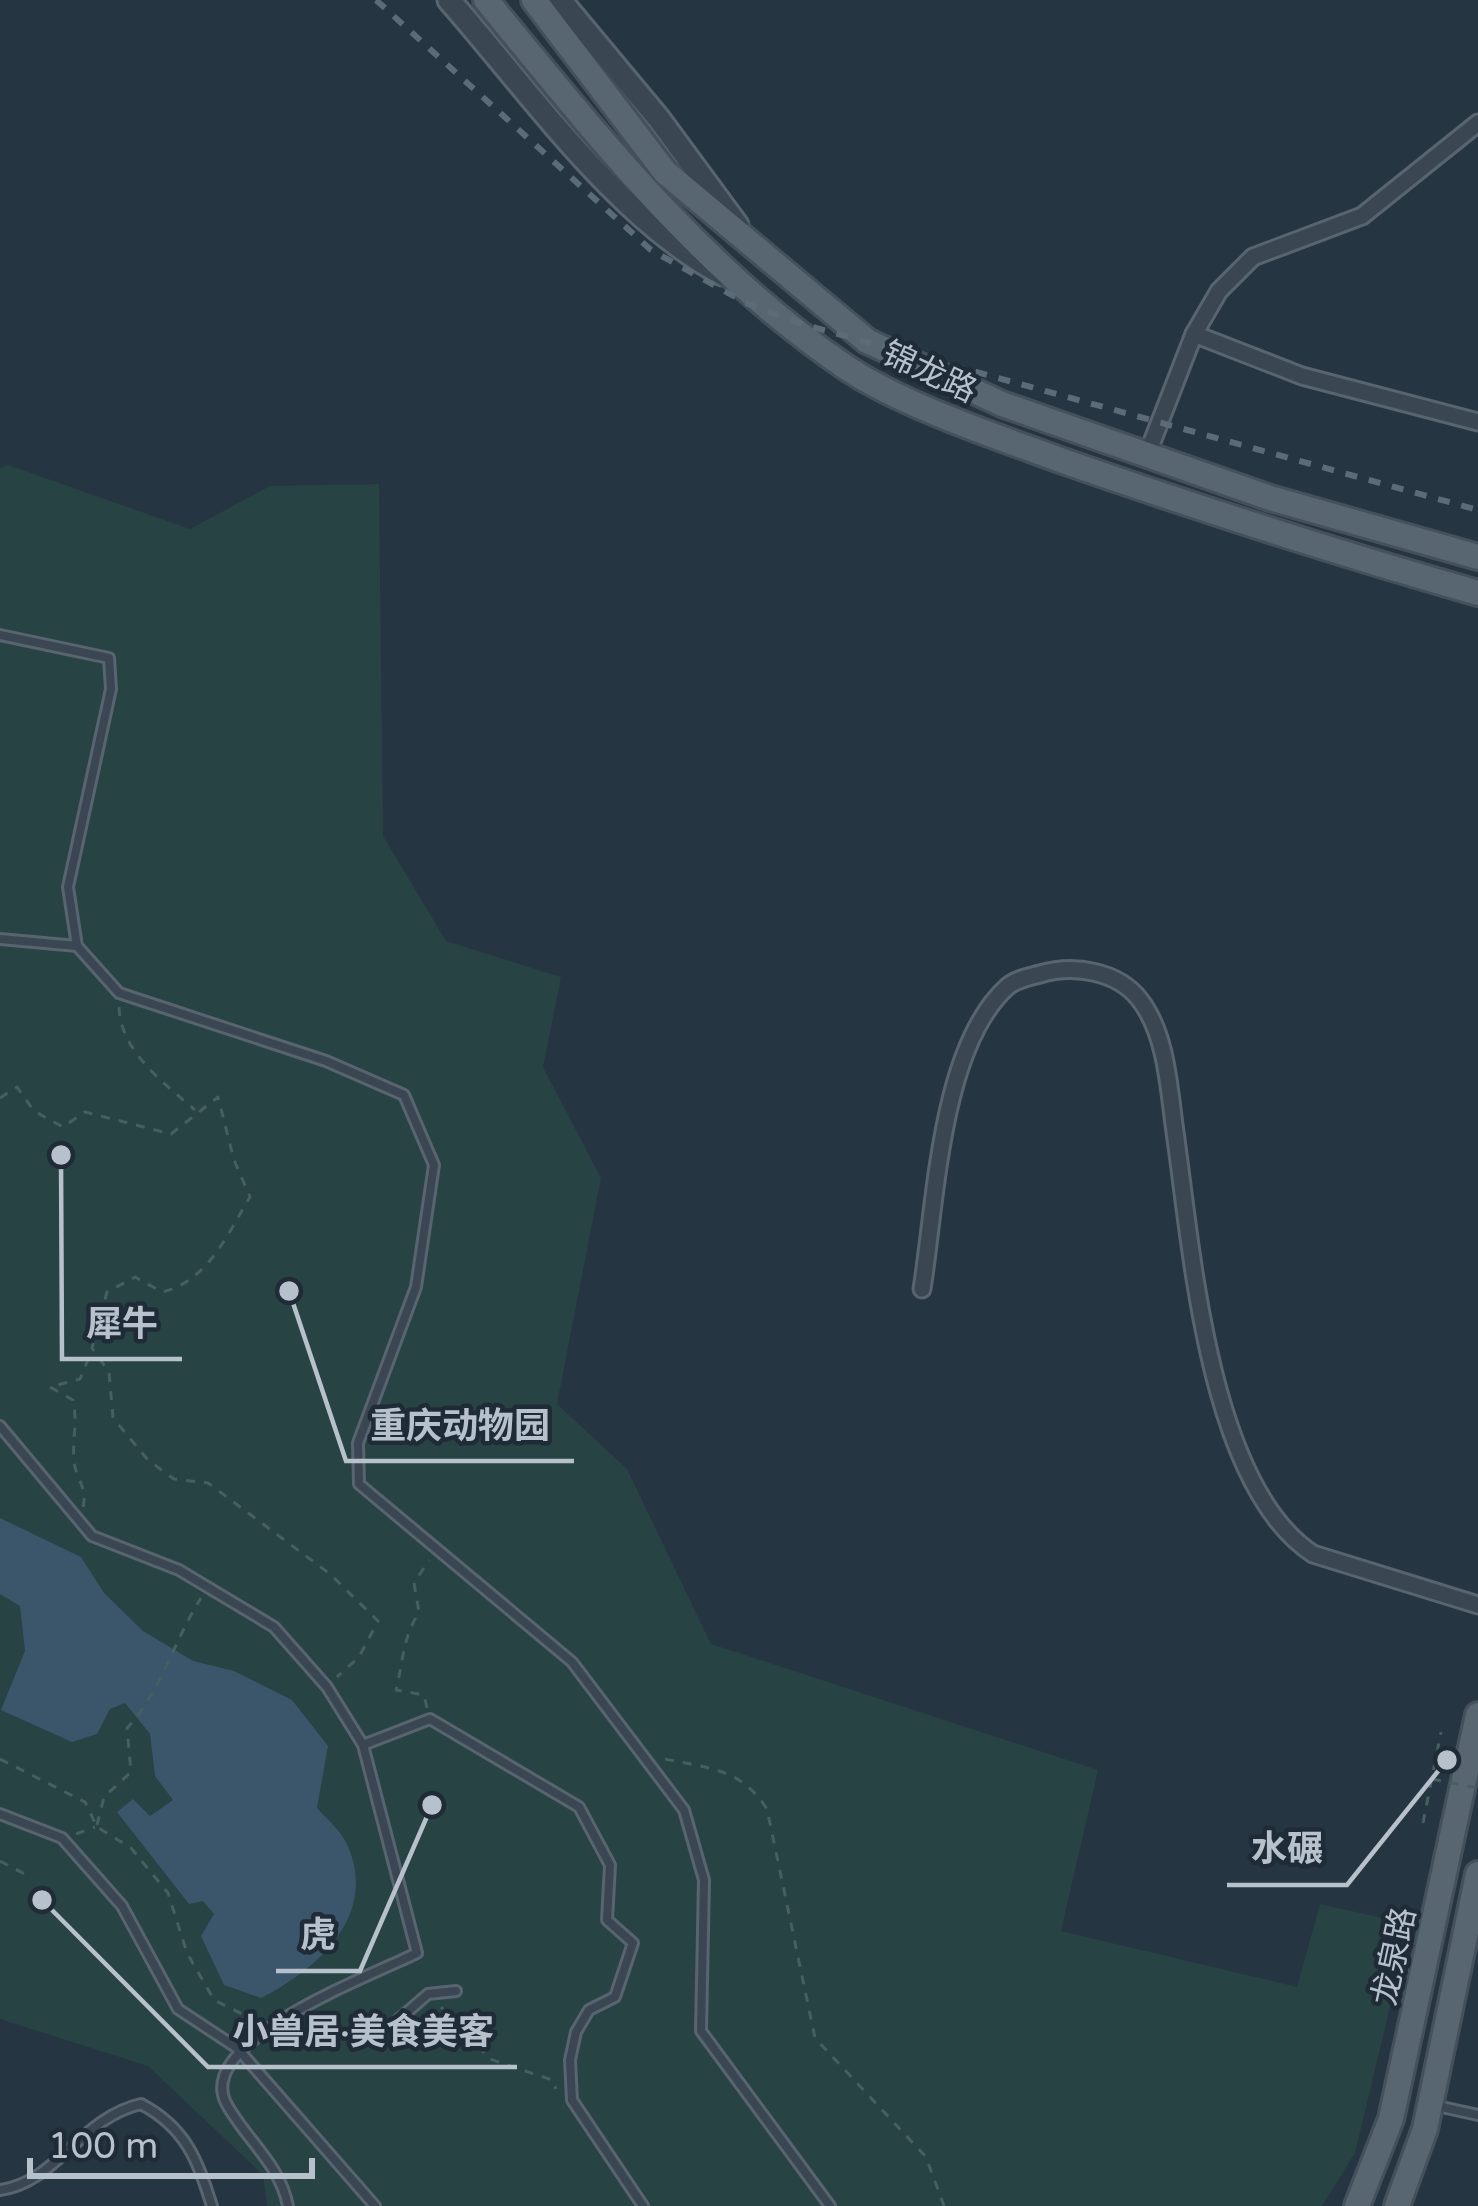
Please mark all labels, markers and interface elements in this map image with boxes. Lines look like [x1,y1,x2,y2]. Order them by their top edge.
street label: 锦龙路 [876,334,982,411]
callout: 犀牛 [62,1287,182,1359]
text: 犀牛 [86,1303,158,1346]
callout: 重庆动物园 [346,1389,574,1461]
text: 重庆动物园 [370,1405,550,1448]
callout: 水碾 [1227,1813,1347,1885]
text: 水碾 [1251,1828,1323,1871]
callout: 虎 [276,1899,360,1971]
street label: 龙泉路 [1365,1904,1424,2009]
text: 虎 [300,1914,336,1957]
callout: 小兽居·美食美客 [208,1995,517,2067]
text: 小兽居·美食美客 [232,2011,494,2054]
scale bar [30,2104,312,2178]
text: 100 m [48,2125,158,2168]

